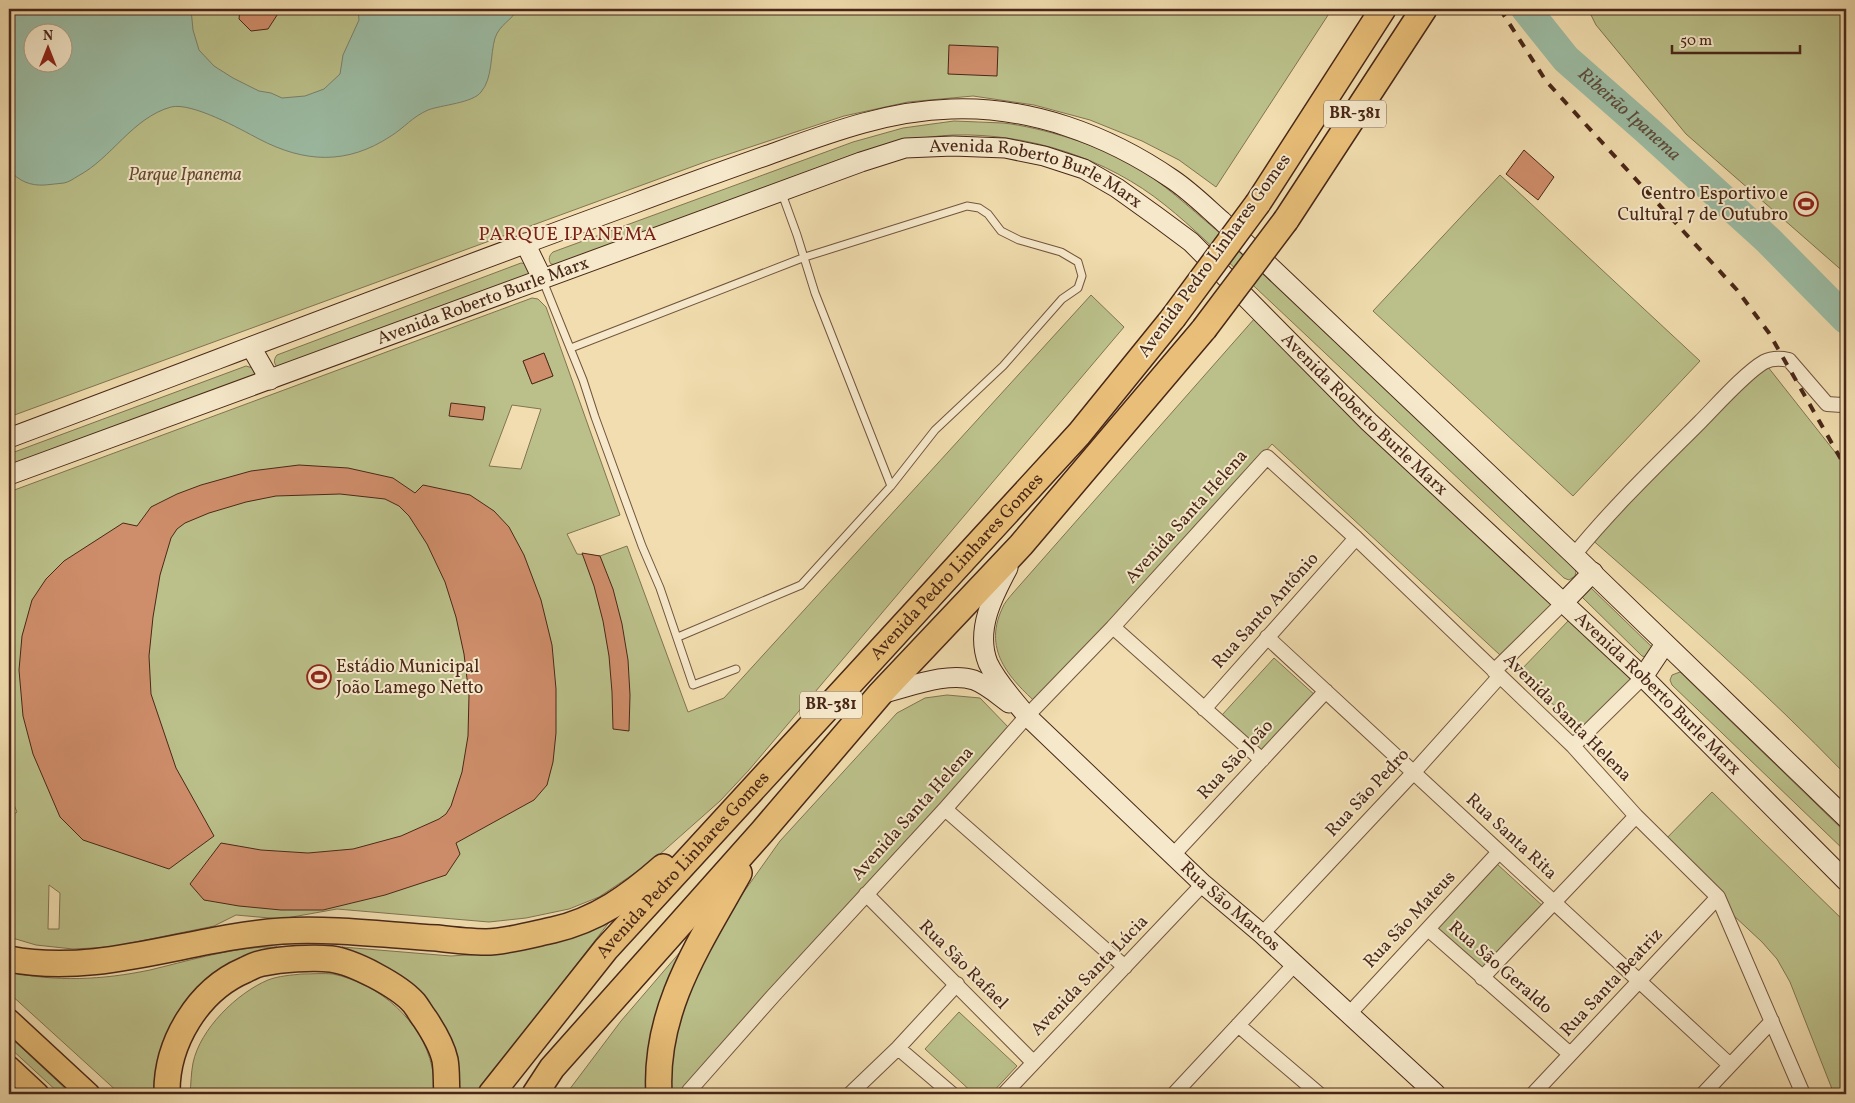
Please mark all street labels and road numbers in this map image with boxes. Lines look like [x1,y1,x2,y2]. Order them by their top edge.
road number: BR-381 [1324,100,1386,128]
street label: Avenida Roberto Burle Marx [929,133,1147,215]
street label: Avenida Pedro Linhares Gomes [1133,149,1297,363]
street label: Avenida Roberto Burle Marx [374,250,593,351]
street label: Avenida Roberto Burle Marx [1275,327,1453,502]
street label: Avenida Santa Helena [1120,444,1254,589]
street label: Avenida Pedro Linhares Gomes [865,468,1050,666]
street label: Rua Santo Antônio [1207,547,1325,675]
street label: Avenida Roberto Burle Marx [1569,607,1746,781]
street label: Avenida Santa Helena [1497,648,1637,788]
road number: BR-381 [800,692,862,718]
street label: Rua São João [1192,714,1280,806]
street label: Avenida Santa Helena [846,741,980,886]
street label: Rua São Pedro [1320,743,1416,843]
street label: Avenida Pedro Linhares Gomes [590,766,776,964]
street label: Rua Santa Rita [1460,788,1562,886]
street label: Rua São Marcos [1174,856,1286,957]
street label: Rua São Mateus [1358,866,1462,974]
street label: Avenida Santa Lúcia [1026,910,1154,1042]
street label: Rua São Rafael [913,915,1013,1015]
street label: Rua São Geraldo [1443,916,1557,1020]
street label: Rua Santa Beatriz [1555,923,1669,1043]

